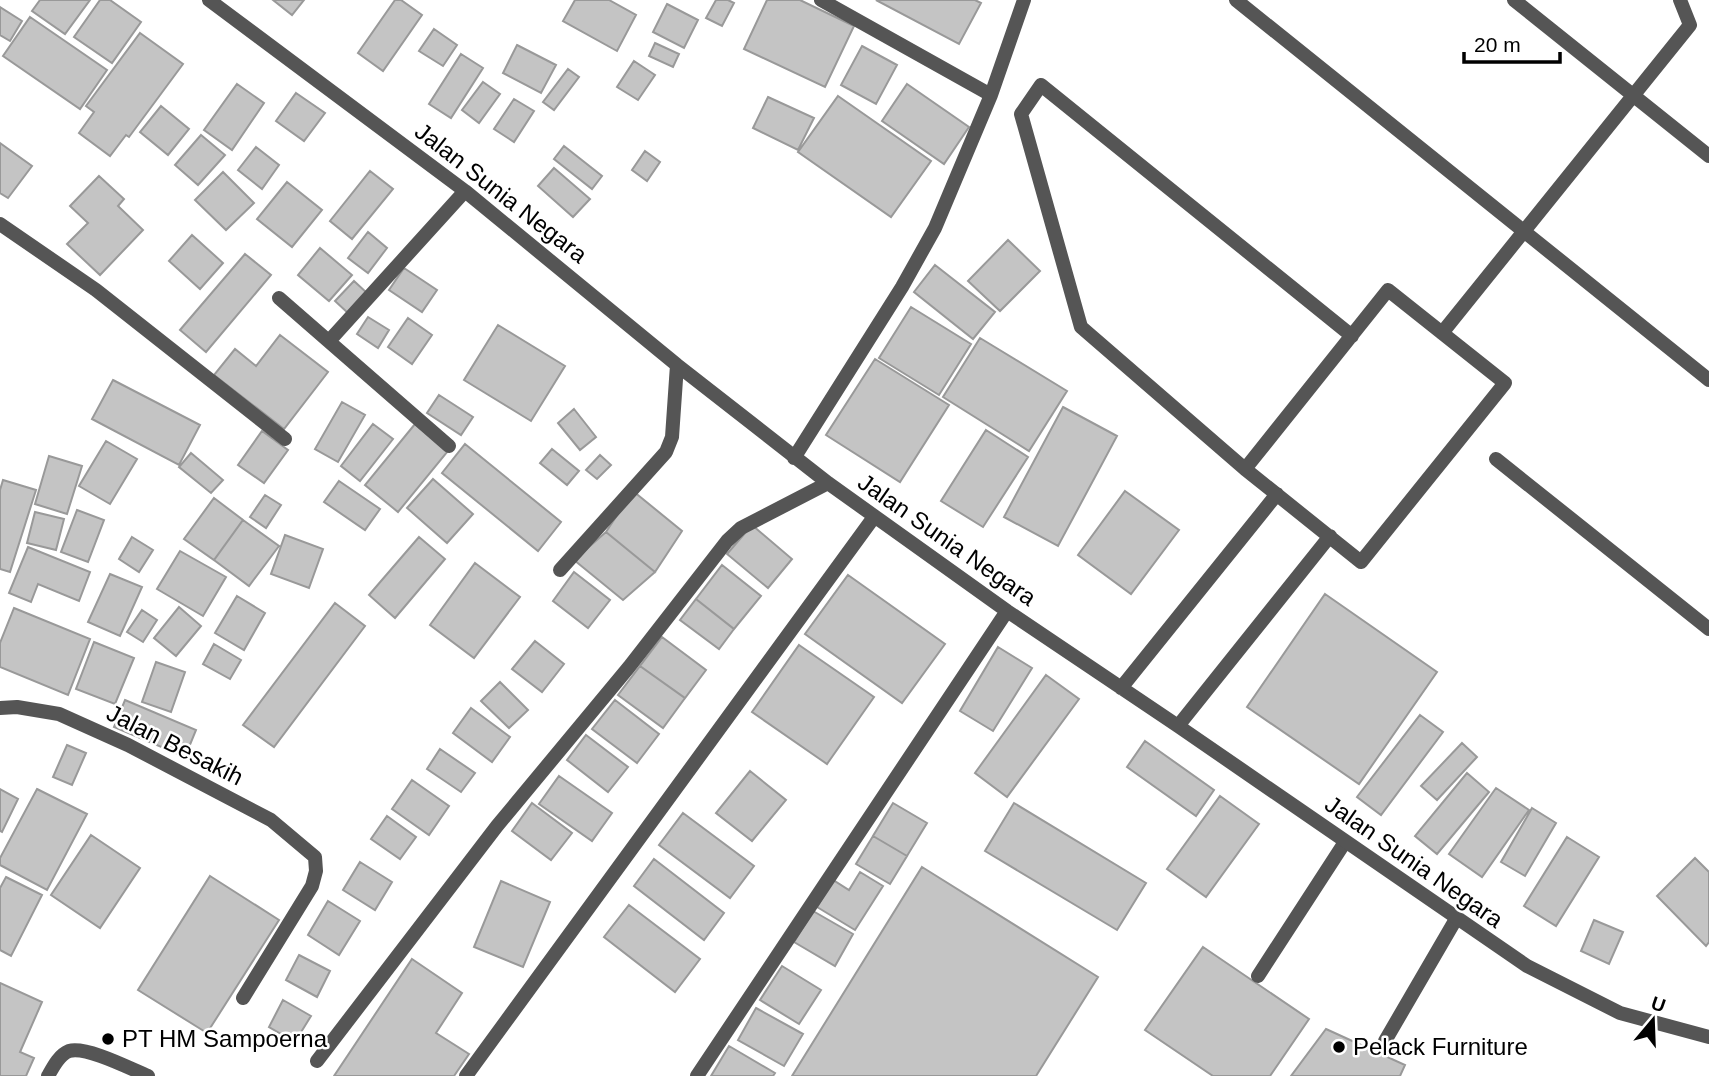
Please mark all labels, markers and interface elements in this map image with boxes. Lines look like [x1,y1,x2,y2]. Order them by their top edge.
scale bar [1464,21,1560,65]
text: 20 m [1474,33,1521,56]
street label: Jalan Sunia Negara [410,117,593,269]
street label: Jalan Sunia Negara [853,468,1042,611]
street label: Jalan Besakih [103,699,248,791]
street label: Jalan Sunia Negara [1320,790,1509,933]
north arrow [1618,985,1688,1055]
text: U [1648,992,1668,1017]
place label: PT HM Sampoerna [122,1025,328,1052]
marker: PT HM Sampoerna [100,1031,116,1047]
place label: Pelack Furniture [1353,1033,1528,1060]
marker: Pelack Furniture [1331,1039,1347,1055]

